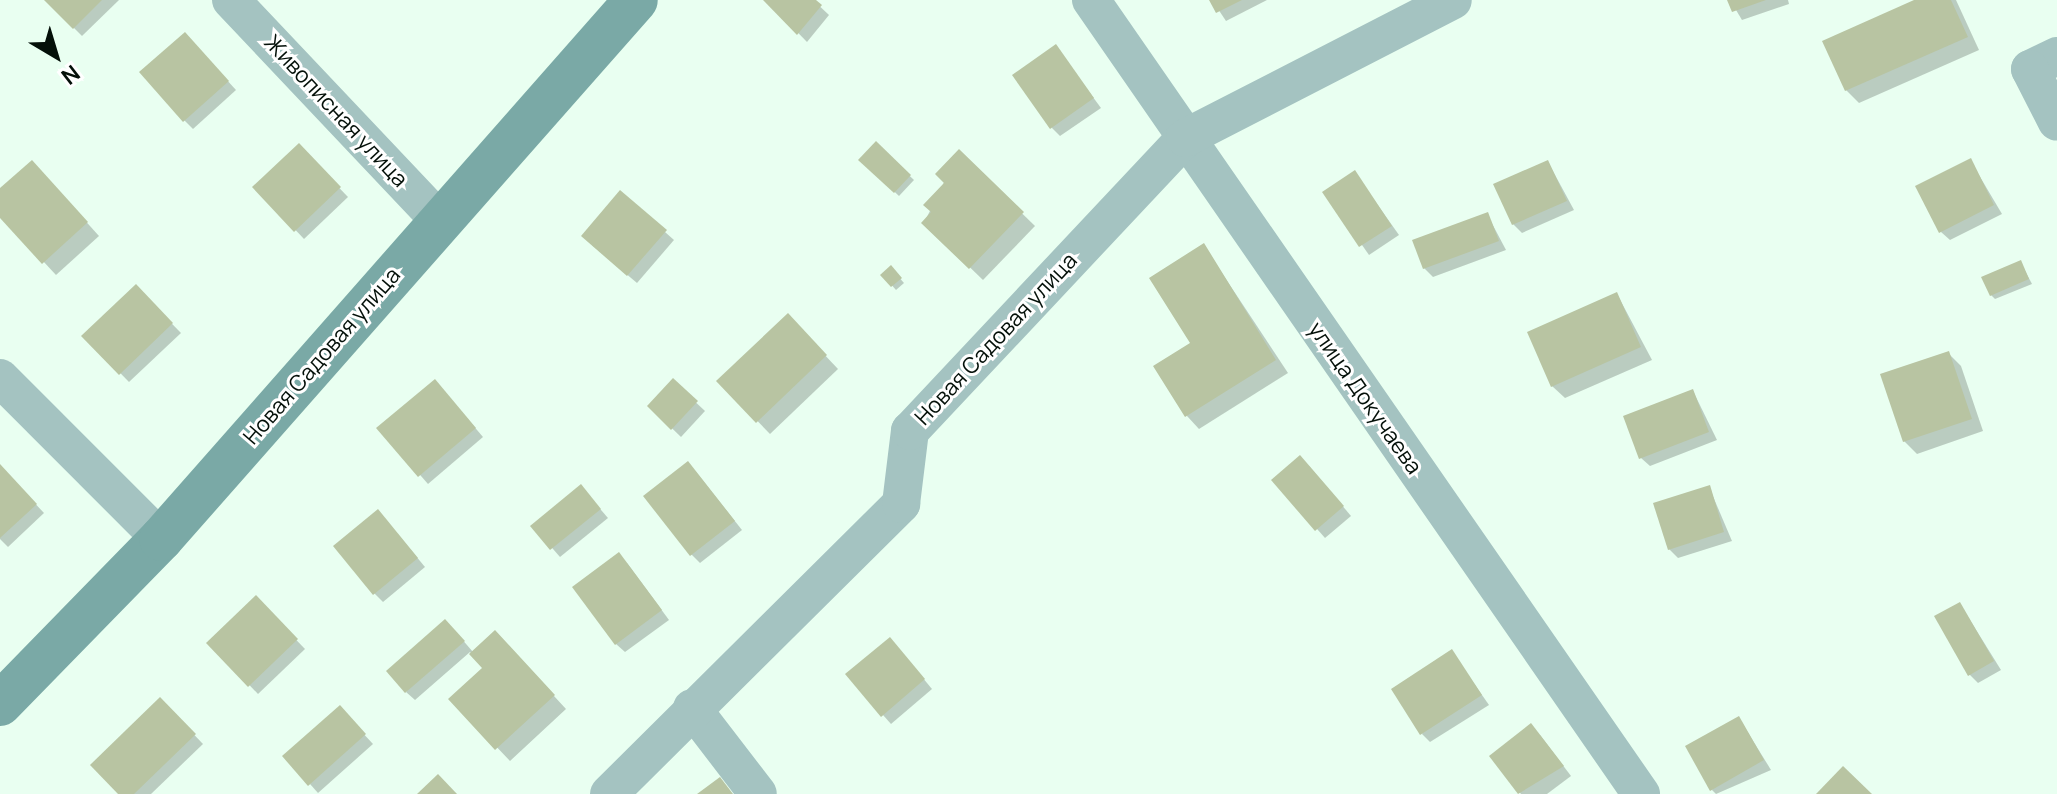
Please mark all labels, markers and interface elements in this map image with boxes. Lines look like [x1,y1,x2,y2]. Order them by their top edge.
north arrow [16,16,96,96]
street label: Живописная улица [259,30,413,192]
text: N [55,58,86,92]
street label: Новая Садовая улица [909,248,1083,430]
street label: Новая Садовая улица [238,262,406,450]
street label: улица Докучаева [1303,317,1427,479]

